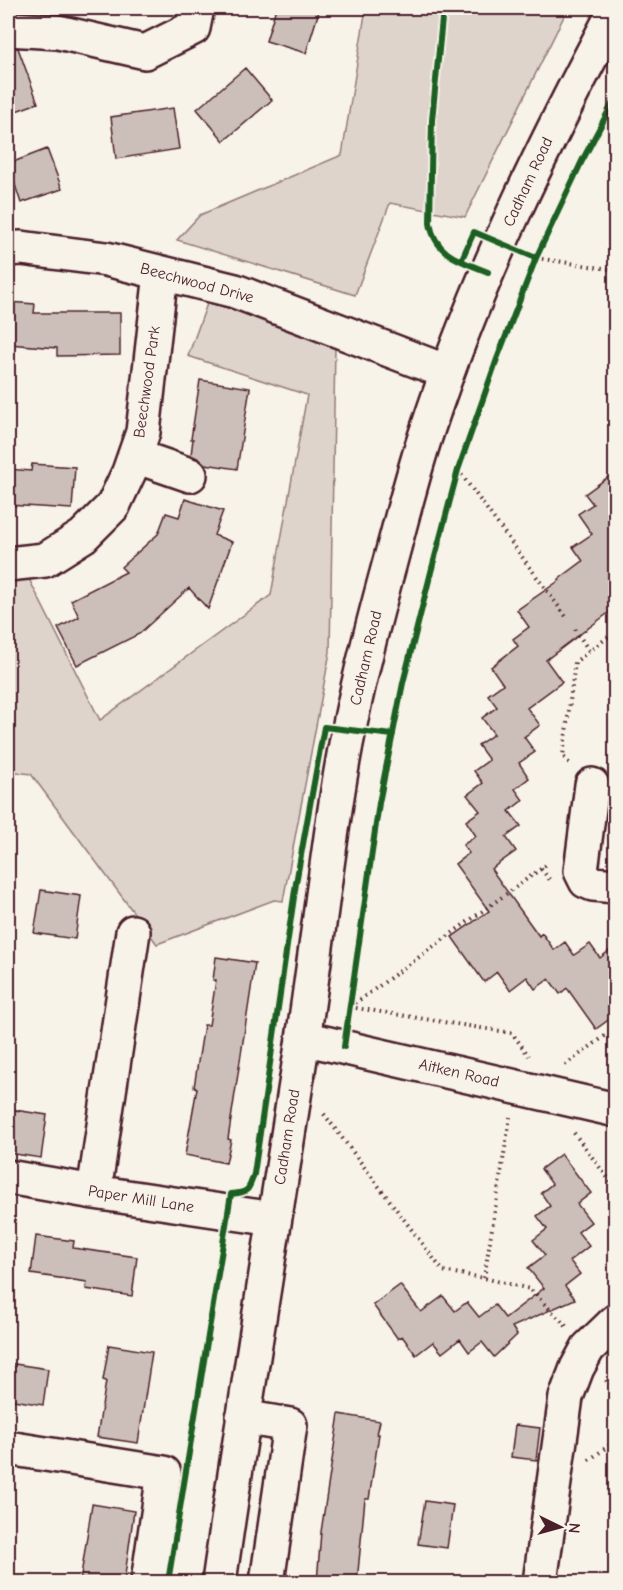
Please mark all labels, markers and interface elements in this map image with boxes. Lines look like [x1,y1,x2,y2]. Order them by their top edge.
street label: Cadham Road [499,134,557,230]
street label: Beechwood Drive [138,259,256,307]
street label: Beechwood Park [130,325,164,439]
street label: Cadham Road [346,609,386,707]
street label: Aitken Road [417,1055,501,1091]
street label: Cadham Road [271,1088,303,1186]
street label: Paper Mill Lane [87,1182,195,1216]
north arrow [530,1497,590,1557]
text: N [565,1522,583,1534]

